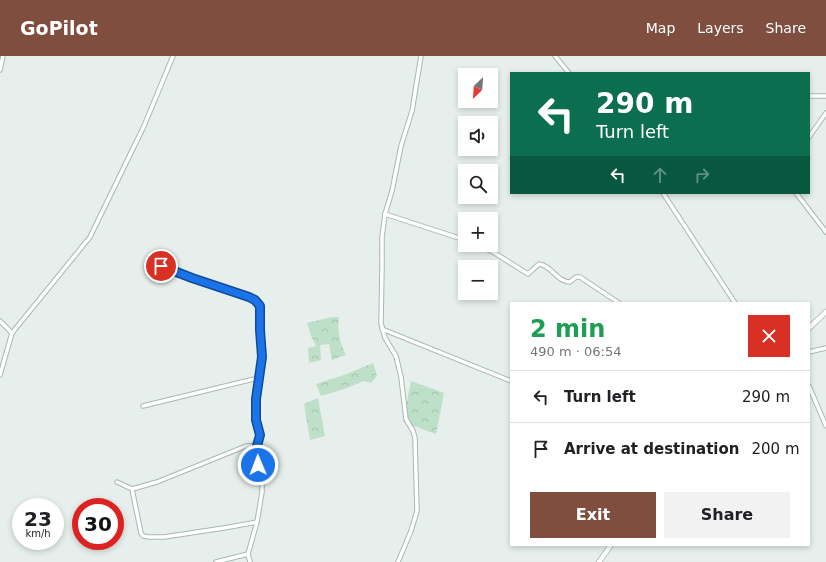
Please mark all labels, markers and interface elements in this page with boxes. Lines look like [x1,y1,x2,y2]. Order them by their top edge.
text: GoPilot [20,17,98,39]
text: Map [646,20,675,36]
text: Layers [697,20,744,36]
text: Share [766,20,806,36]
north arrow [458,68,498,108]
map controls [458,68,498,300]
text: 290 m [596,87,693,120]
icon: left [530,88,582,140]
button: sound [458,116,498,156]
text: Turn left [596,121,669,142]
button: search [458,164,498,204]
icon: left [607,164,629,186]
icon: ahead [649,164,671,186]
icon: right [691,164,713,186]
button: + [458,212,498,252]
pin [144,249,178,283]
icon: arrive [150,255,172,277]
button: − [458,260,498,300]
text: 2 min [530,315,605,343]
button: close [748,315,790,357]
text: 490 m · 06:54 [530,344,621,359]
icon: left [530,386,552,408]
text: Turn left [564,388,636,406]
text: 290 m [742,388,790,406]
icon: arrive [530,438,552,460]
text: Arrive at destination [564,440,739,458]
text: 200 m [751,440,800,458]
position arrow [237,444,279,486]
button: Exit [530,492,656,538]
button: Share [664,492,790,538]
speed limit sign: 30 [72,498,124,550]
text: 23 [24,507,52,531]
text: km/h [25,528,51,539]

